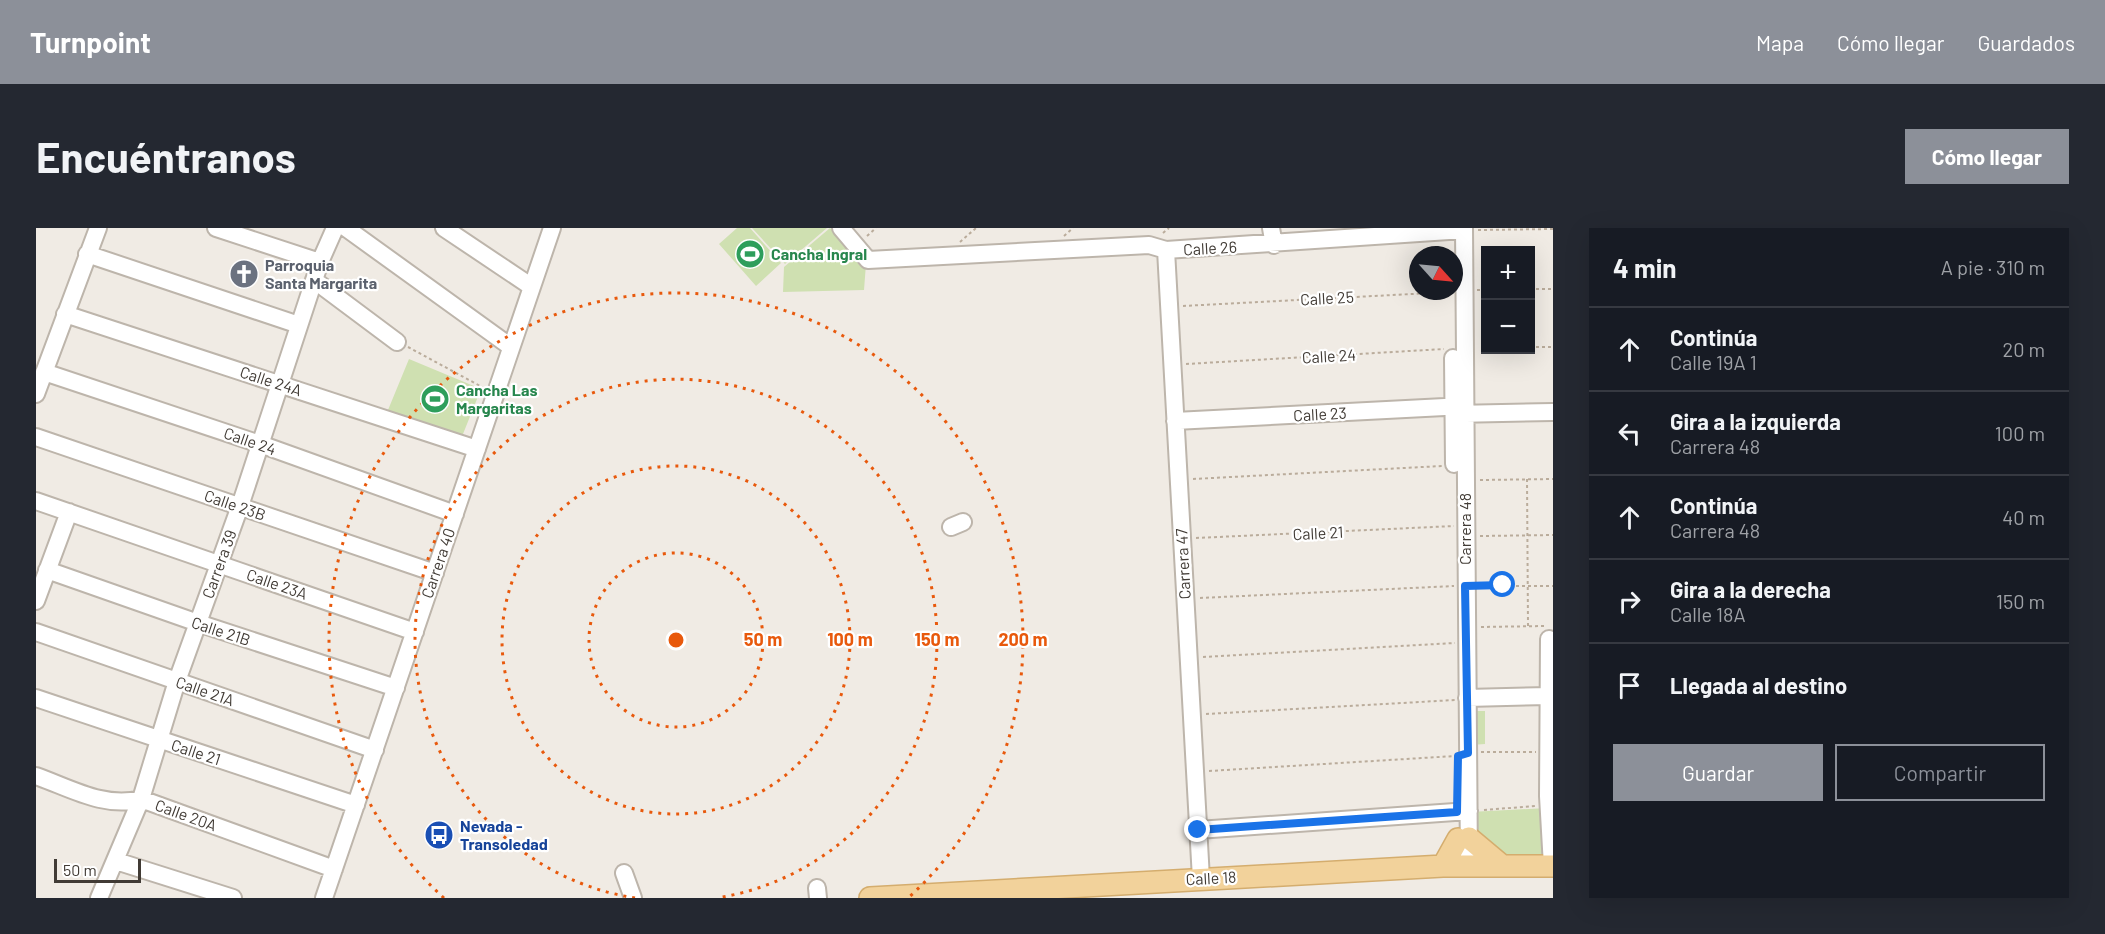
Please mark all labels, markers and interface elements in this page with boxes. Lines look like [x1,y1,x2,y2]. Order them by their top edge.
text: Turnpoint [30,25,151,59]
text: Mapa [1756,30,1804,55]
text: Cómo llegar [1837,30,1944,55]
text: Guardados [1977,30,2075,55]
button: Cómo llegar [1905,129,2069,184]
text: Encuéntranos [36,131,296,181]
street label: Calle 26 [1183,237,1237,258]
sports icon: Cancha Ingral [734,238,766,270]
place label: Cancha Ingral [771,244,867,263]
north arrow [1409,246,1463,300]
map controls [1481,246,1535,354]
button: + [1481,246,1535,300]
text: 4 min [1613,252,1677,283]
place label: Parroquia Santa Margarita [265,255,377,292]
text: A pie · 310 m [1941,255,2045,279]
church icon: Parroquia Santa Margarita [228,258,260,290]
street label: Calle 25 [1300,287,1354,308]
button: − [1481,300,1535,354]
text: Continúa [1670,324,1757,350]
icon: ahead [1613,333,1646,366]
text: 20 m [2002,337,2045,361]
street label: Calle 24 [1301,345,1357,366]
text: Calle 19A 1 [1670,350,1757,374]
street label: Calle 24A [238,362,305,400]
place label: Cancha Las Margaritas [456,380,537,417]
sports icon: Cancha Las Margaritas [419,383,451,415]
street label: Calle 23 [1293,403,1347,424]
text: Gira a la izquierda [1670,408,1841,434]
icon: left [1613,417,1646,450]
text: 100 m [1995,421,2045,445]
street label: Calle 24 [221,423,279,458]
text: Carrera 48 [1670,434,1760,458]
street label: Calle 23B [202,485,268,524]
text: Continúa [1670,492,1757,518]
street label: Carrera 48 [1455,493,1474,565]
icon: ahead [1613,501,1646,534]
text: 40 m [2002,505,2045,529]
text: Carrera 48 [1670,518,1760,542]
street label: Calle 21 [1292,522,1344,543]
street label: Carrera 40 [417,525,458,600]
street label: Carrera 39 [197,527,240,601]
street label: Carrera 47 [1171,528,1194,600]
street label: Calle 23A [244,564,310,603]
route start [1489,571,1515,597]
text: Gira a la derecha [1670,576,1831,602]
icon: right [1613,585,1646,618]
text: 150 m [1996,589,2045,613]
text: Calle 18A [1670,602,1746,626]
street label: Calle 21B [189,612,253,649]
text: 50 m [744,628,782,650]
text: 100 m [827,628,873,650]
text: 150 m [915,628,959,650]
text: 200 m [998,628,1048,650]
centre of rings [666,630,686,650]
icon: arrive [1613,669,1646,702]
street label: Calle 21A [173,672,237,709]
text: Llegada al destino [1670,672,1847,698]
street label: Calle 21 [169,735,223,768]
button: Guardar [1613,744,1823,801]
button: Compartir [1835,744,2045,801]
street label: Calle 20A [153,795,220,835]
place label: Nevada - Transoledad [460,816,548,853]
route end [1184,816,1210,842]
bus stop icon: Nevada - Transoledad [423,819,455,851]
scale bar [54,856,141,884]
text: 50 m [63,860,97,879]
street label: Calle 18 [1185,867,1237,888]

